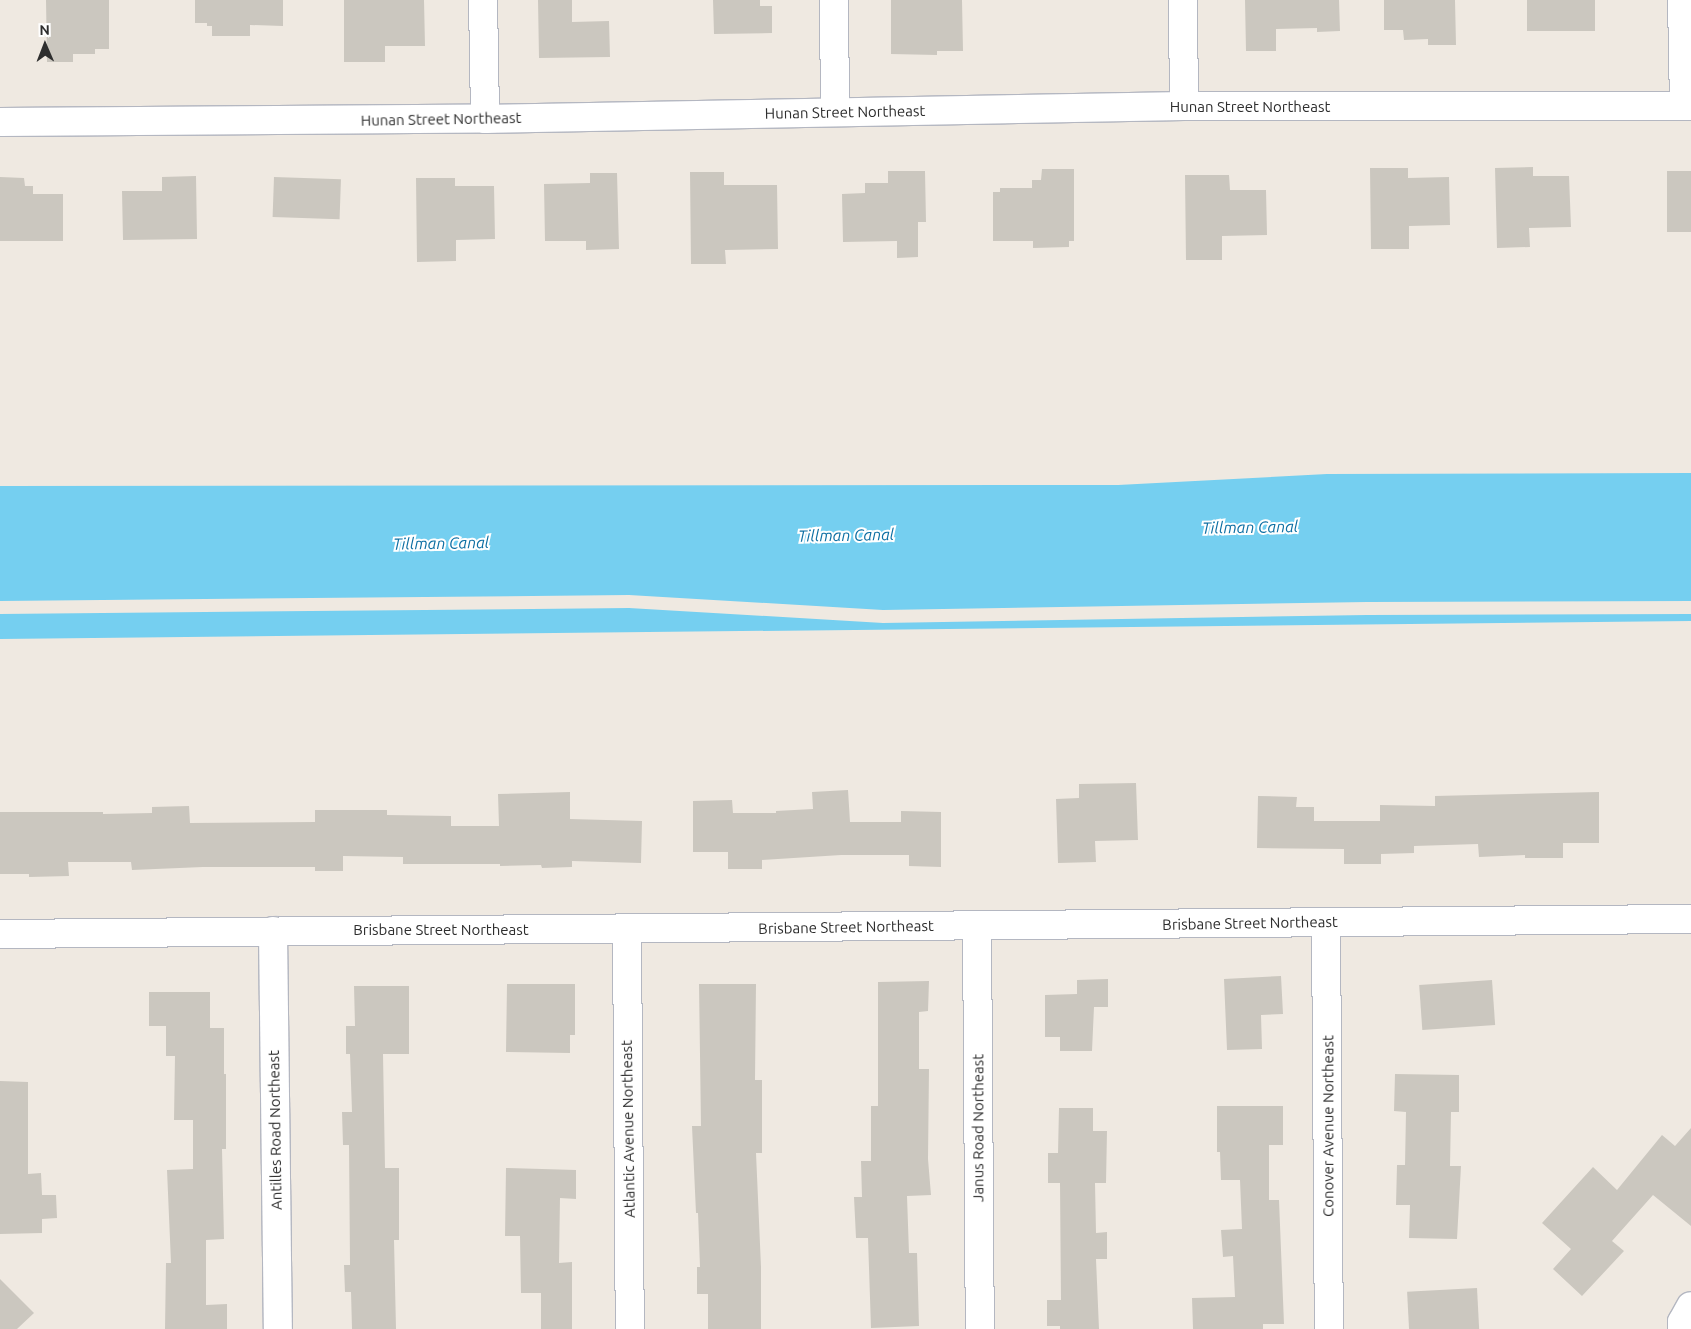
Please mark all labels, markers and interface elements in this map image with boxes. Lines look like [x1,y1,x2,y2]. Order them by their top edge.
north arrow [20,20,70,70]
text: N [39,22,50,38]
street label: Hunan Street Northeast [1170,98,1330,116]
street label: Hunan Street Northeast [765,102,925,122]
street label: Hunan Street Northeast [361,109,521,129]
water label: Tillman Canal [1202,517,1298,537]
water label: Tillman Canal [798,525,894,545]
water label: Tillman Canal [393,533,489,553]
street label: Brisbane Street Northeast [1162,912,1338,934]
street label: Brisbane Street Northeast [758,916,934,938]
street label: Brisbane Street Northeast [353,921,529,939]
street label: Conover Avenue Northeast [1319,1035,1337,1217]
street label: Atlantic Avenue Northeast [617,1040,639,1218]
street label: Antilles Road Northeast [265,1050,285,1210]
street label: Janus Road Northeast [969,1054,987,1202]

